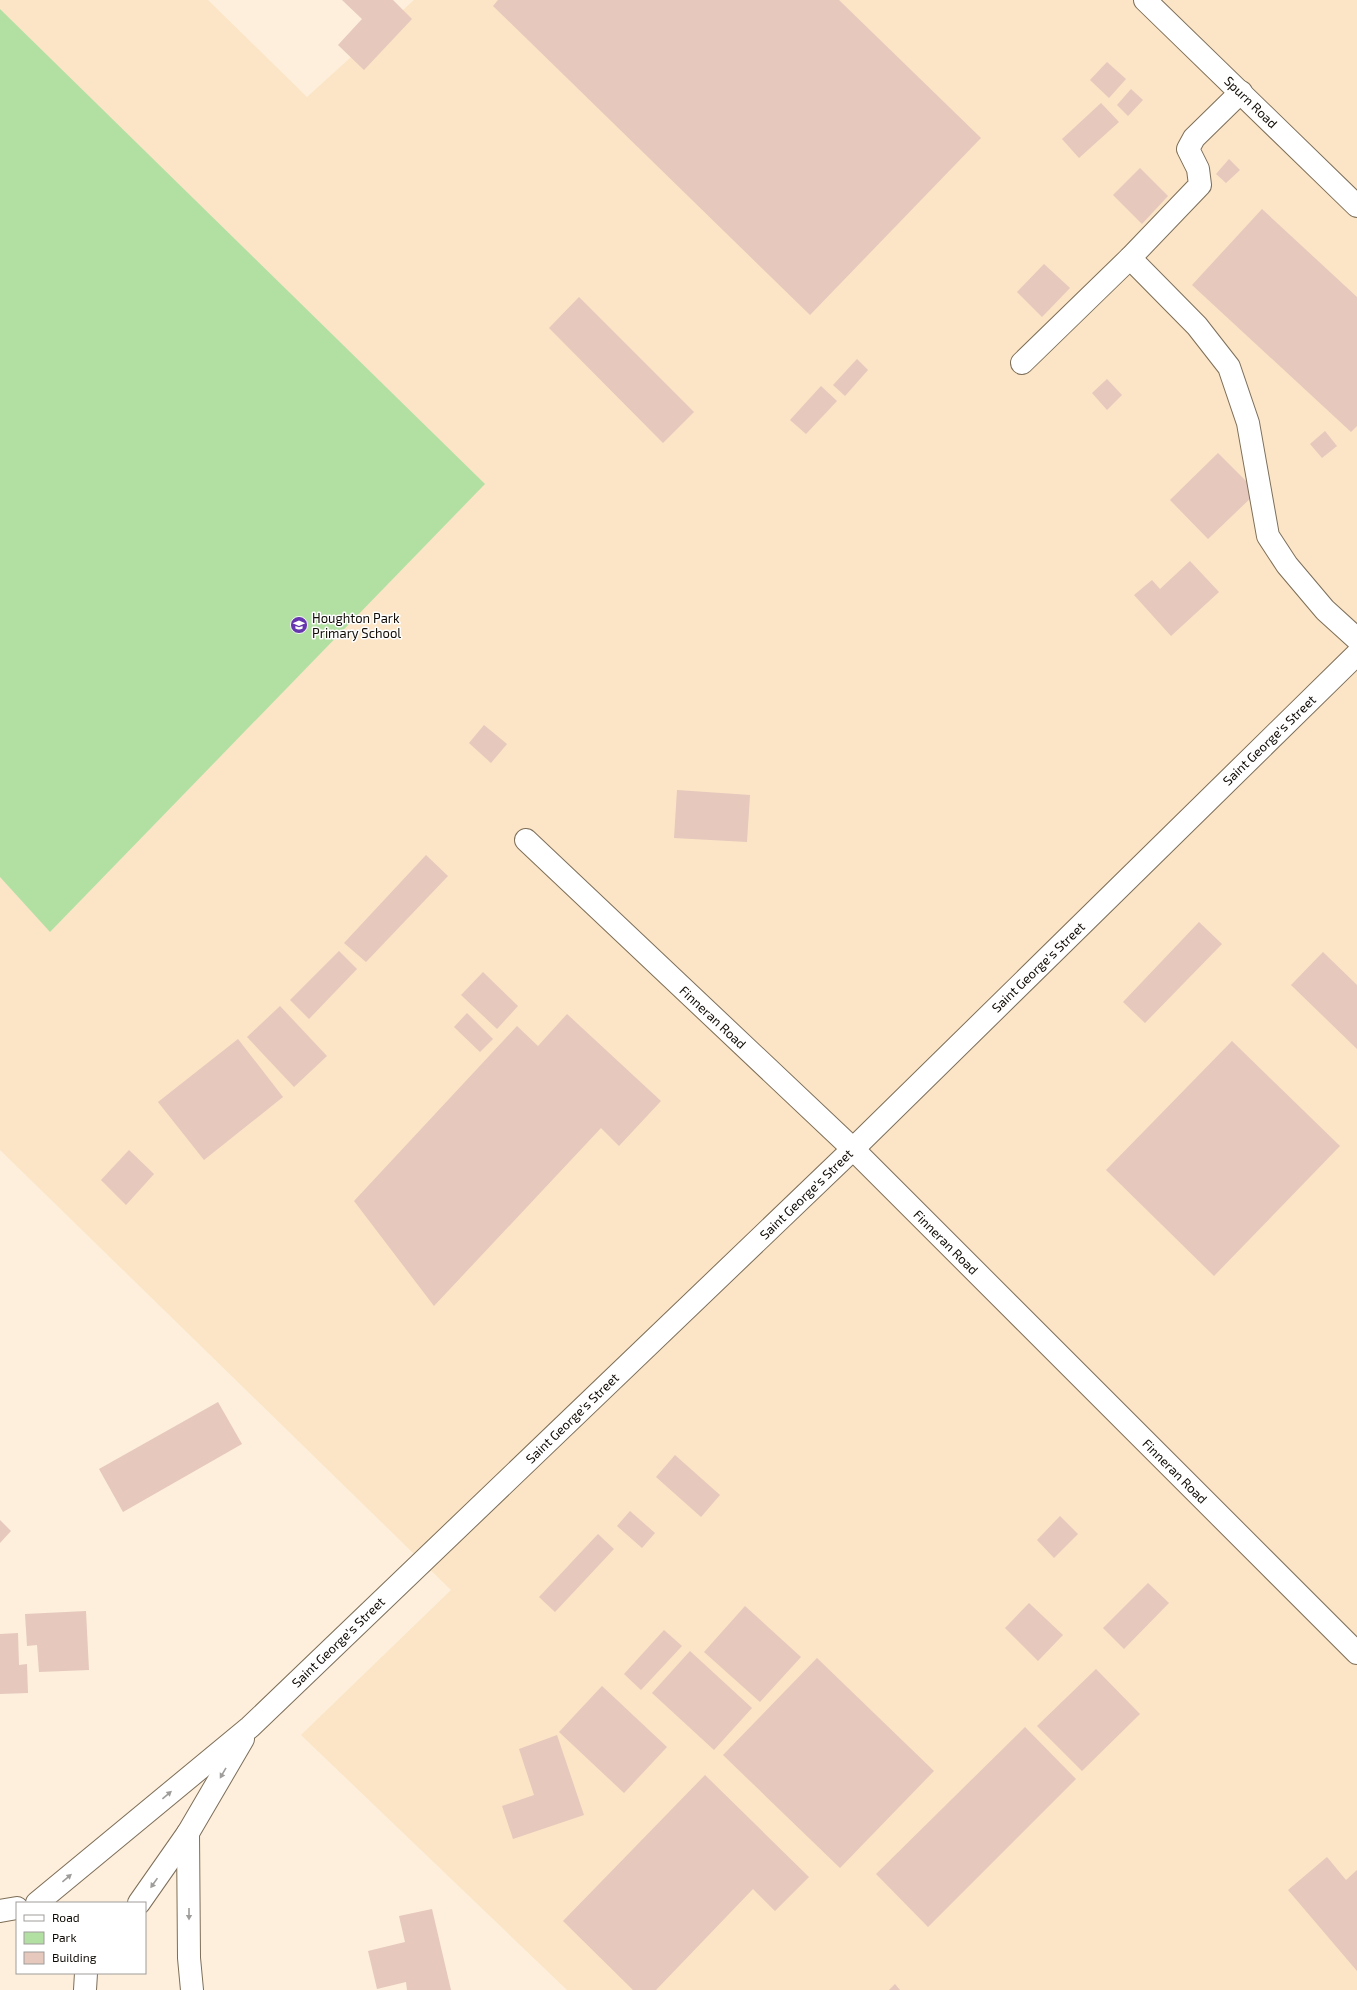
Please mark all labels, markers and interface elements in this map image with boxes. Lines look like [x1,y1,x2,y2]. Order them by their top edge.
street label: Spurn Road [1221,73,1281,131]
place label: Houghton Park Primary School [312,610,401,641]
school or university icon: Houghton Park Primary School [289,615,309,635]
street label: Saint George's Street [1219,691,1319,789]
street label: Saint George's Street [988,918,1088,1016]
street label: Finneran Road [676,982,750,1052]
street label: Saint George's Street [756,1145,856,1243]
street label: Finneran Road [910,1206,982,1278]
street label: Saint George's Street [522,1369,622,1467]
street label: Finneran Road [1139,1435,1211,1507]
street label: Saint George's Street [288,1593,388,1691]
one-way arrow [220,1767,227,1779]
one-way arrow [162,1791,173,1800]
one-way arrow [62,1874,73,1883]
one-way arrow [149,1877,158,1888]
legend [16,1902,146,1974]
one-way arrow [185,1908,192,1920]
text: Road [52,1910,80,1924]
text: Park [52,1930,77,1944]
text: Building [52,1950,97,1964]

